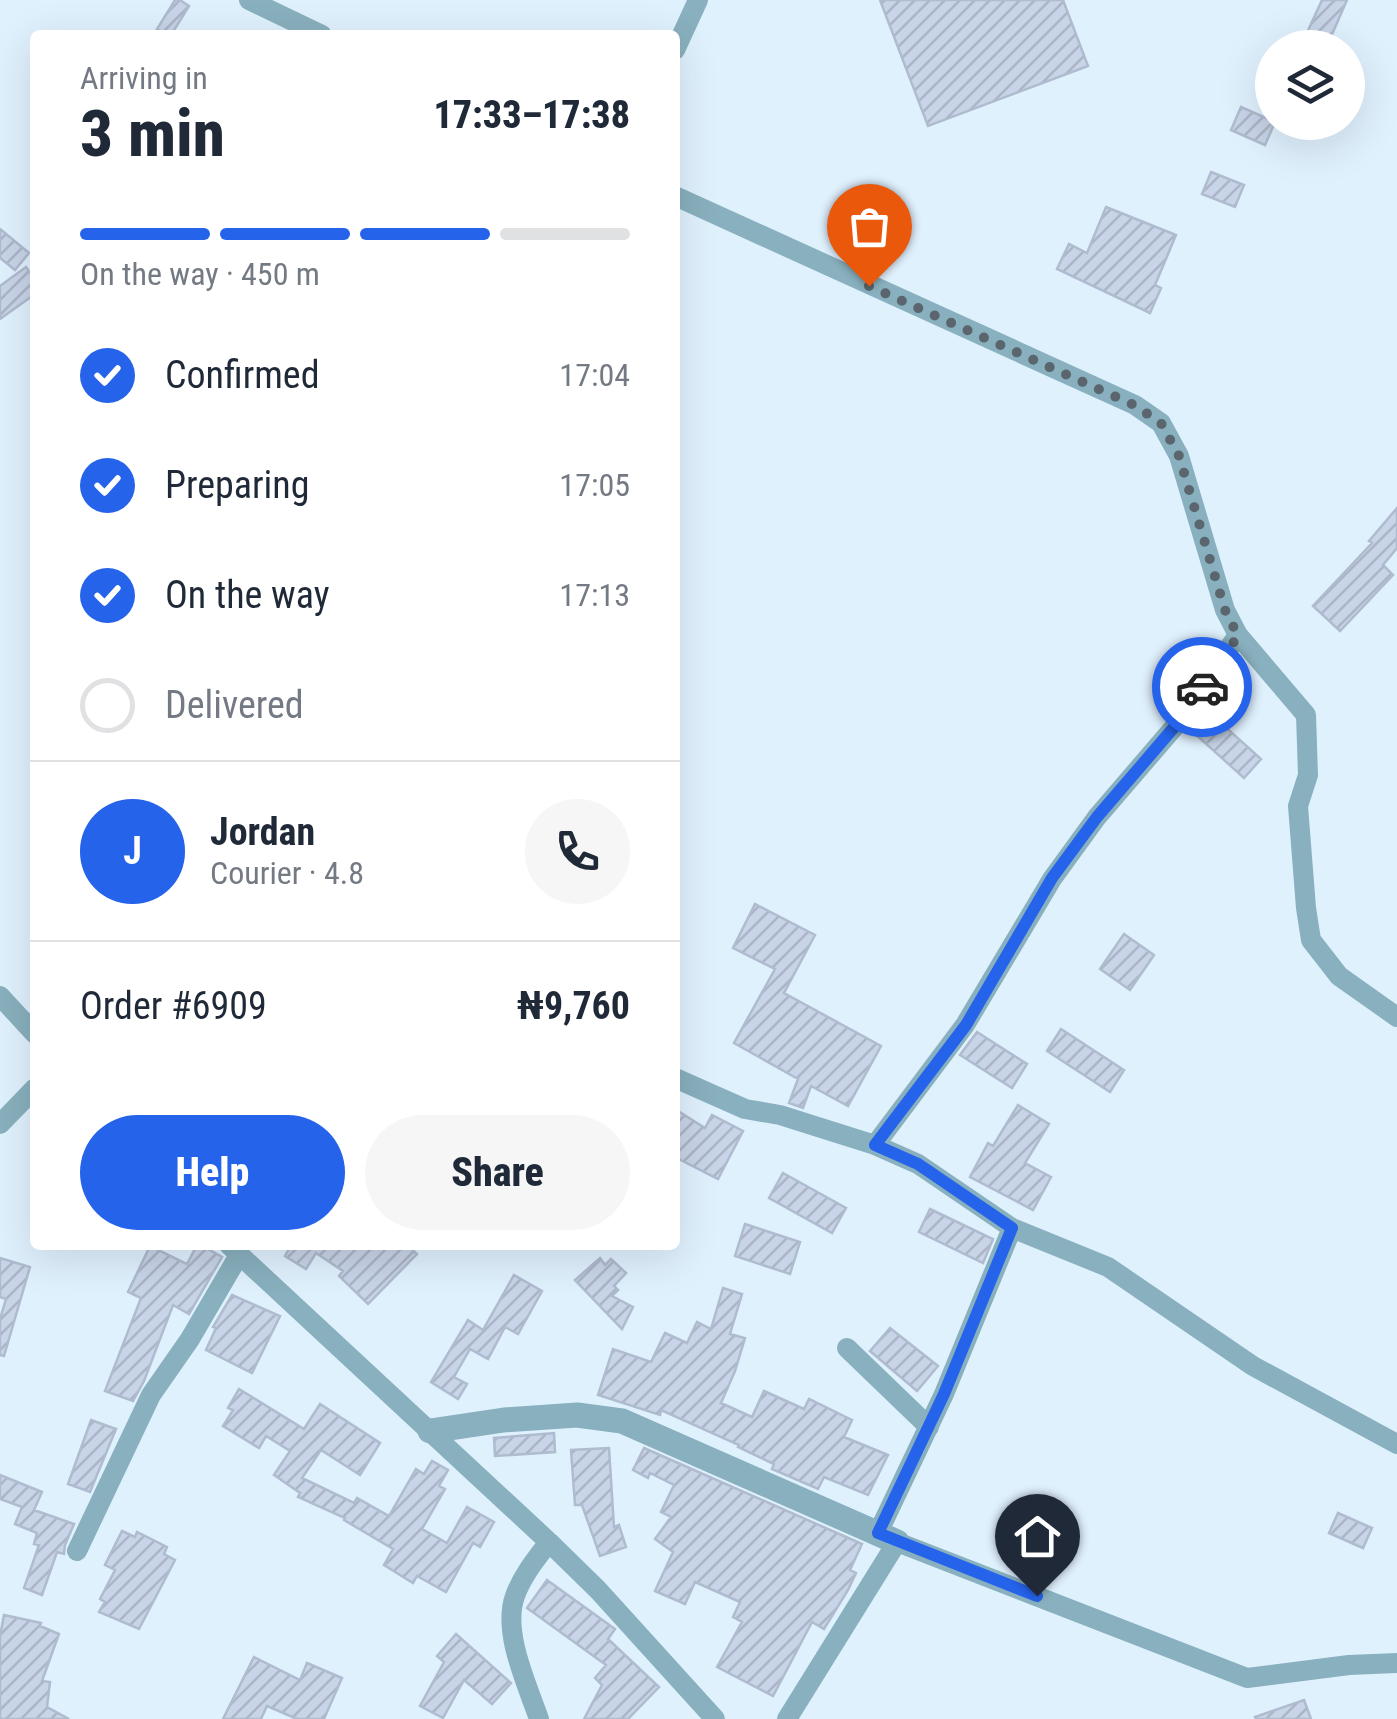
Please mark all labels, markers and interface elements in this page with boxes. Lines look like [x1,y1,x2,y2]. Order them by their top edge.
map controls [1255,30,1365,140]
button: layers [1255,30,1365,140]
text: Arriving in [80,59,208,97]
text: 17:33–17:38 [433,93,630,137]
text: 3 min [80,96,225,172]
pin [827,184,912,287]
icon: bag [842,199,897,254]
text: On the way · 450 m [80,255,320,293]
icon: check [80,348,135,403]
text: Confirmed [165,353,320,397]
text: 17:04 [559,356,630,394]
icon: check [80,458,135,513]
text: Preparing [165,463,310,507]
text: 17:05 [559,466,630,504]
icon: check [80,568,135,623]
text: On the way [165,573,330,617]
text: 17:13 [559,576,630,614]
courier [1152,637,1252,737]
icon: car [1175,660,1230,715]
text: Delivered [165,683,304,727]
button: phone [525,799,630,904]
text: Jordan [210,810,315,854]
text: J [123,829,142,873]
text: Courier · 4.8 [210,854,364,892]
text: Order #6909 [80,984,267,1028]
text: ₦9,760 [517,984,630,1028]
button: Help [80,1115,345,1230]
button: Share [365,1115,630,1230]
pin [995,1494,1080,1597]
icon: home [1010,1509,1065,1564]

